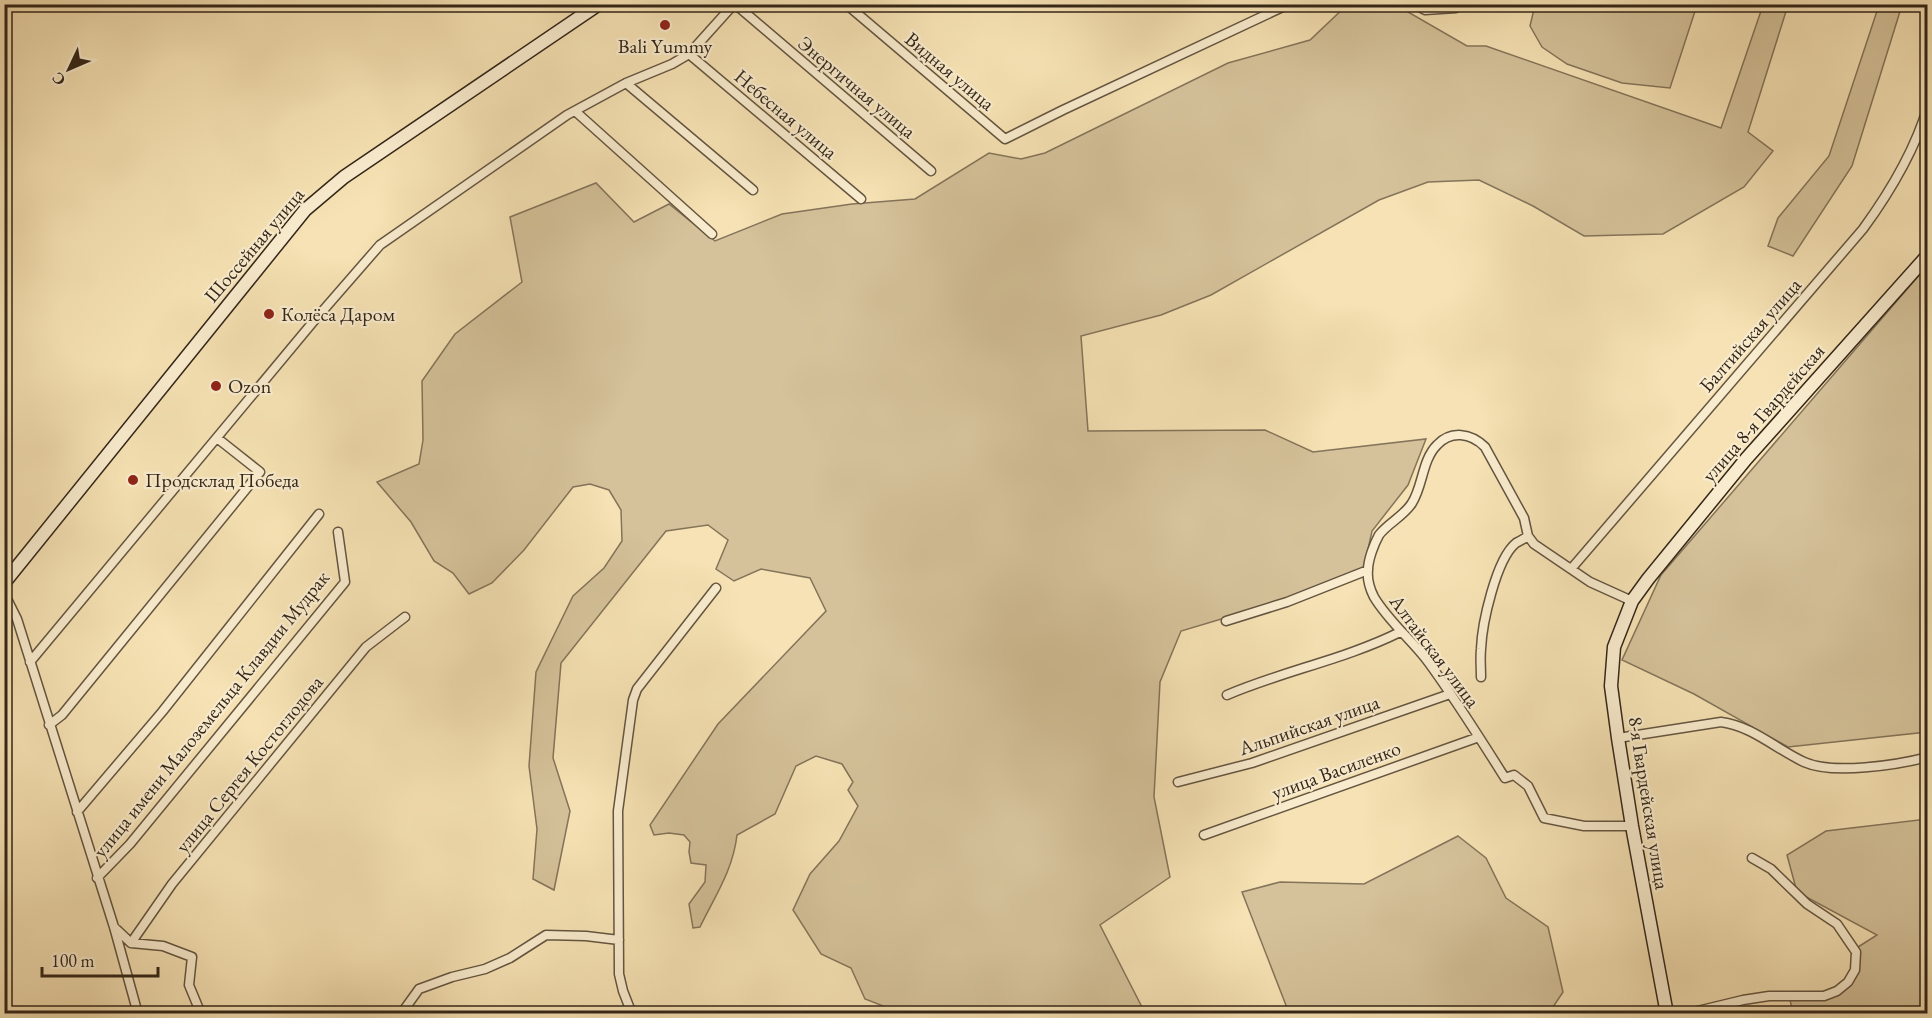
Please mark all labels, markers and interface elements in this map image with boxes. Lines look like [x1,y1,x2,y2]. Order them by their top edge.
marker: Bali Yummy [658,18,672,32]
street label: Видная улица [900,26,1000,116]
street label: Энергичная улица [793,30,921,144]
place label: Bali Yummy [618,33,713,59]
north arrow [39,39,99,99]
street label: Небесная улица [729,63,843,165]
text: С [47,68,70,90]
street label: Шоссейная улица [198,182,310,308]
street label: Балтийская улица [1693,272,1807,398]
place label: Колёса Даром [281,301,395,327]
marker: Колёса Даром [262,307,276,321]
street label: улица 8-я Гвардейская [1696,338,1830,488]
place label: Ozon [228,373,272,399]
marker: Ozon [209,379,223,393]
place label: Продсклад Победа [145,467,299,493]
marker: Продсклад Победа [126,473,140,487]
street label: улица имени Малоземельца Клавдии Мудрак [87,565,335,863]
street label: Алтайская улица [1383,589,1486,713]
street label: улица Сергея Костоглодова [169,670,329,858]
street label: Альпийская улица [1234,689,1383,762]
street label: 8-я Гвардейская улица [1622,715,1676,891]
street label: улица Василенко [1268,735,1404,805]
scale bar [42,940,158,978]
text: 100 m [51,949,95,972]

